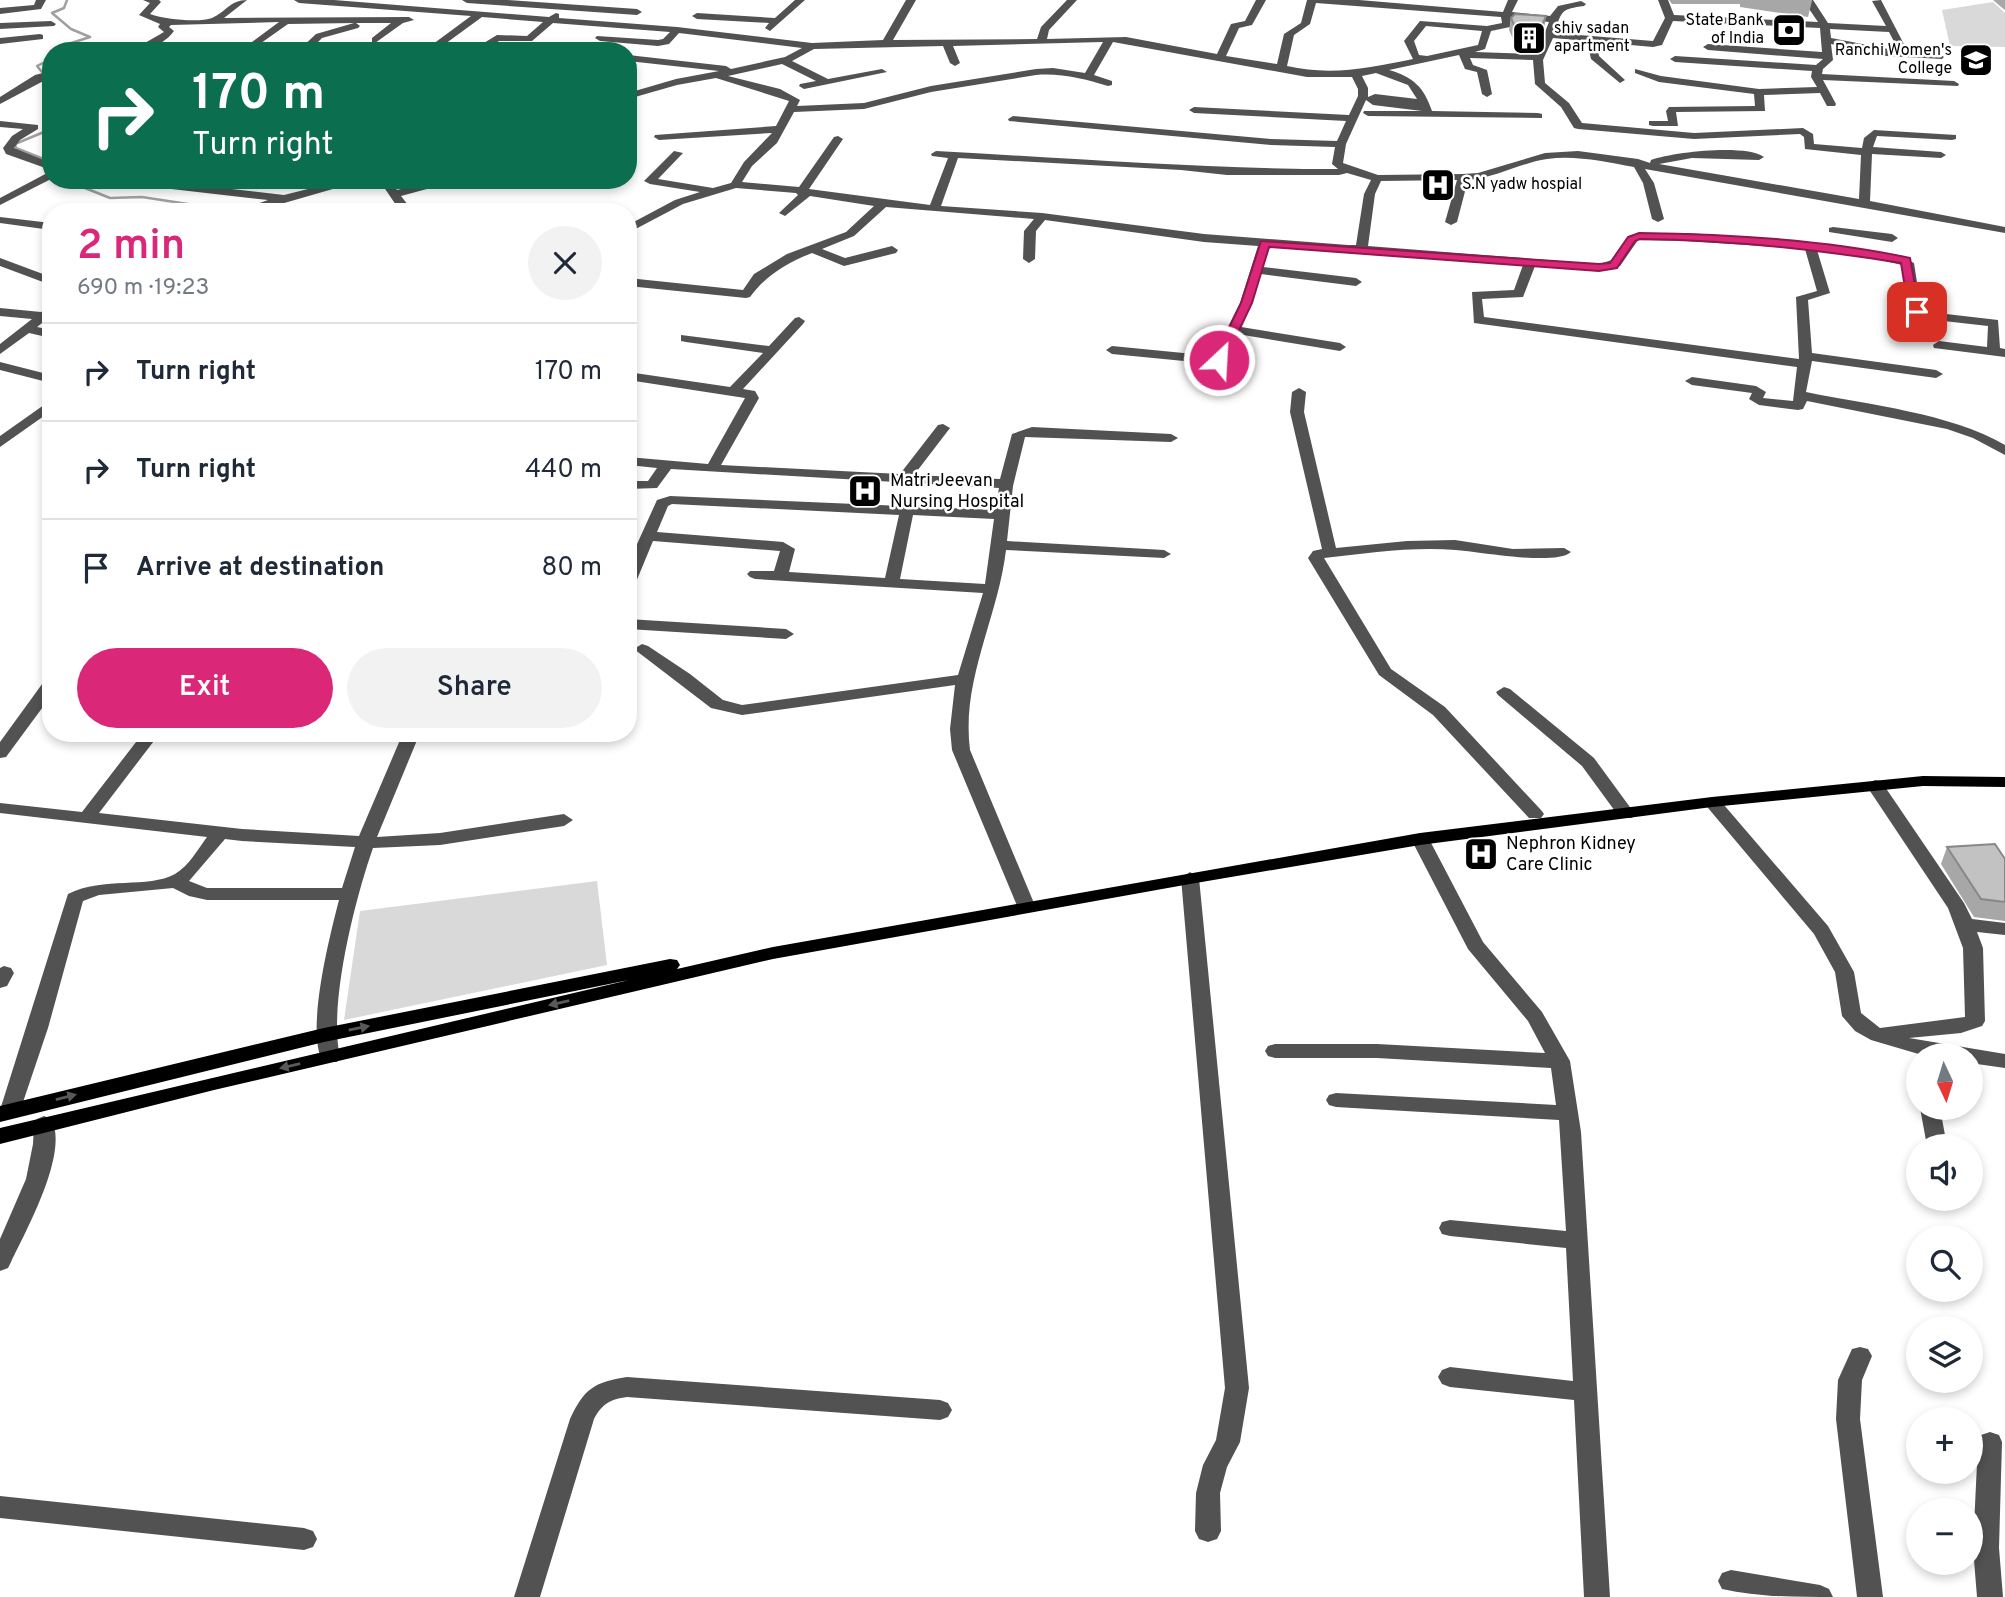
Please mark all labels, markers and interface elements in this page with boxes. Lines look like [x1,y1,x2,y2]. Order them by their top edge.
place label: State Bank of India [1685,11,1764,49]
bank icon: State Bank of India [1770,11,1808,49]
building icon: shiv sadan apartment [1510,19,1548,57]
place label: shiv sadan apartment [1554,19,1630,57]
place label: Ranchi Women's College [1835,41,1952,79]
school or university icon: Ranchi Women's College [1957,41,1995,79]
text: 170 m [192,65,325,127]
icon: right [77,70,168,161]
text: Turn right [192,126,334,166]
hospital icon: S.N yadw hospial [1419,166,1457,204]
place label: S.N yadw hospial [1462,175,1582,195]
text: 2 min [77,221,185,274]
button: close [528,226,602,300]
text: 690 m · 19:23 [77,274,209,303]
pin [1887,282,1947,342]
icon: arrive [1898,293,1936,331]
position arrow [1182,323,1256,397]
icon: right [77,353,115,391]
text: Turn right [136,356,256,389]
text: 170 m [535,356,602,389]
icon: right [77,451,115,489]
text: Turn right [136,454,256,487]
text: 440 m [525,454,602,487]
place label: Matri Jeevan Nursing Hospital [890,470,1024,514]
hospital icon: Matri Jeevan Nursing Hospital [846,472,884,510]
icon: arrive [77,549,115,587]
text: Arrive at destination [136,552,384,585]
text: 80 m [542,552,602,585]
button: Exit [77,648,333,728]
button: Share [347,648,602,728]
place label: Nephron Kidney Care Clinic [1506,833,1636,877]
hospital icon: Nephron Kidney Care Clinic [1462,835,1500,873]
one-way arrow [548,998,570,1009]
one-way arrow [348,1022,370,1033]
north arrow [1906,1043,1983,1120]
map controls [1906,1043,1983,1575]
one-way arrow [279,1060,301,1071]
one-way arrow [55,1091,77,1102]
button: sound [1906,1134,1983,1211]
button: search [1906,1225,1983,1302]
button: layers [1906,1316,1983,1393]
button: + [1906,1407,1983,1484]
button: − [1906,1498,1983,1575]

